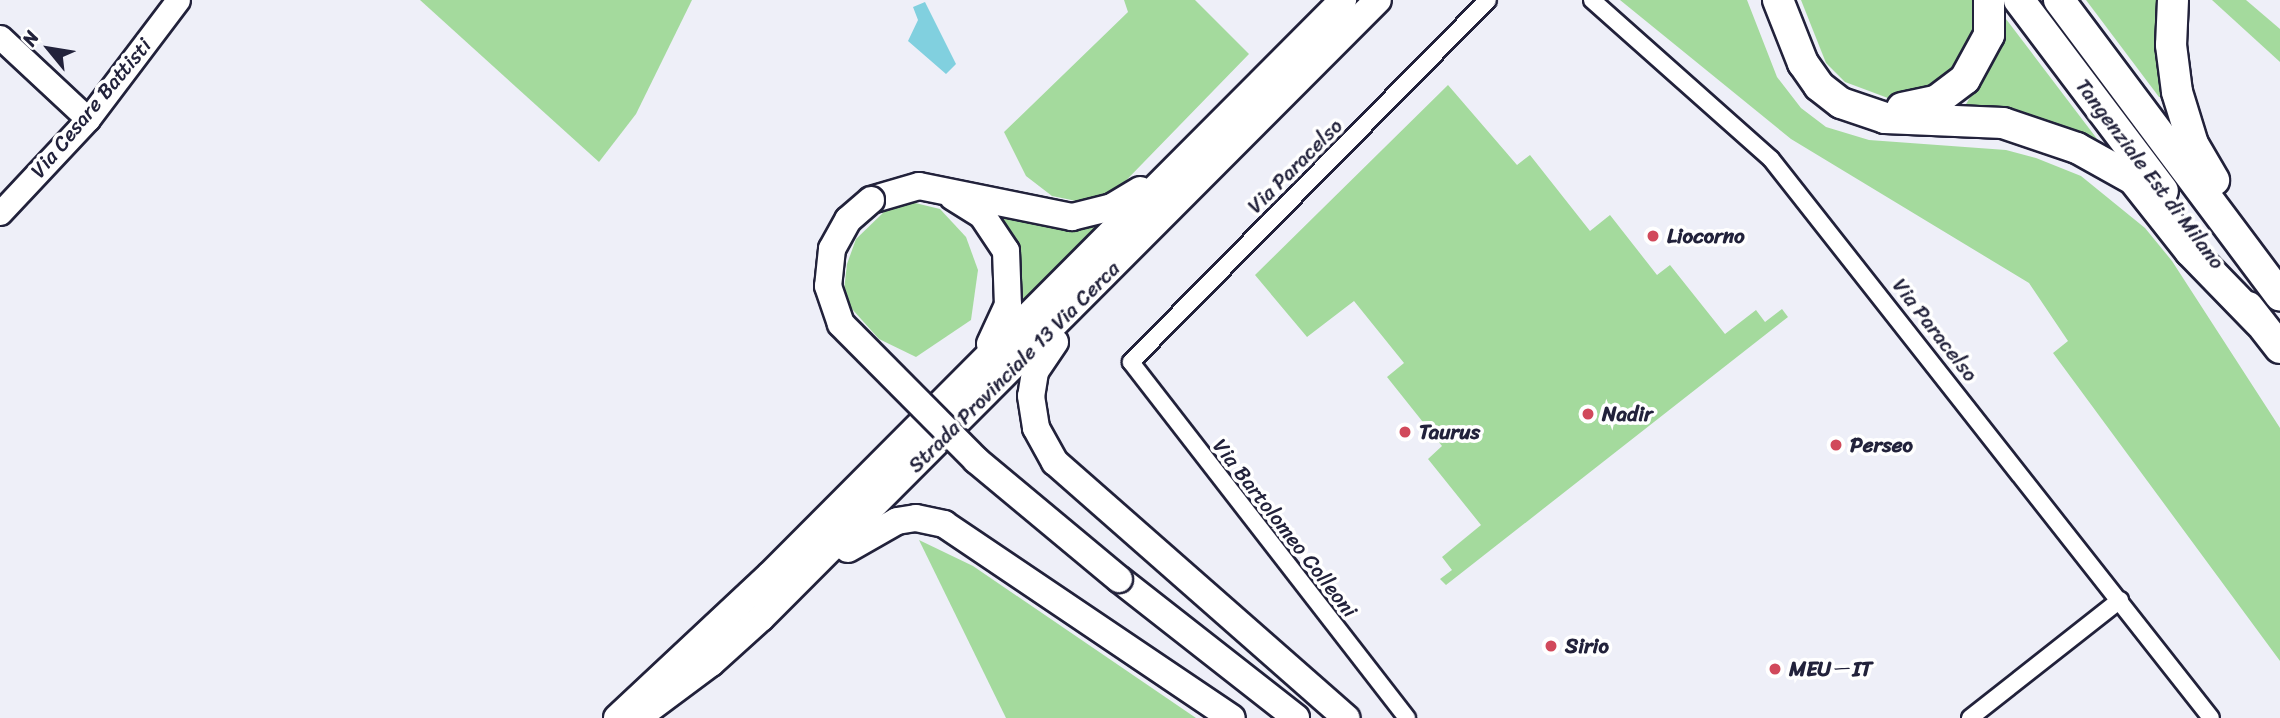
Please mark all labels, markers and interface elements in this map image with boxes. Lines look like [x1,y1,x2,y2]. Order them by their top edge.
north arrow [14,14,84,84]
text: N [13,24,48,52]
street label: Via Cesare Battisti [25,33,157,183]
street label: Tangenziale Est di Milano [2070,74,2230,274]
street label: Via Paracelso [1242,113,1348,219]
place label: Liocorno [1667,223,1745,249]
marker: Liocorno [1645,228,1661,244]
street label: Strada Provinciale 13 Via Cerca [902,255,1126,479]
street label: Via Paracelso [1887,274,1983,386]
place label: Nadir [1602,401,1653,427]
marker: Nadir [1580,406,1596,422]
place label: Taurus [1419,419,1480,445]
marker: Taurus [1397,424,1413,440]
place label: Perseo [1850,432,1913,458]
street label: Via Bartolomeo Colleoni [1207,434,1363,622]
marker: Perseo [1828,437,1844,453]
place label: Sirio [1565,633,1609,659]
marker: Sirio [1543,638,1559,654]
place label: MEUーIT [1789,656,1873,682]
marker: MEUーIT [1767,661,1783,677]

